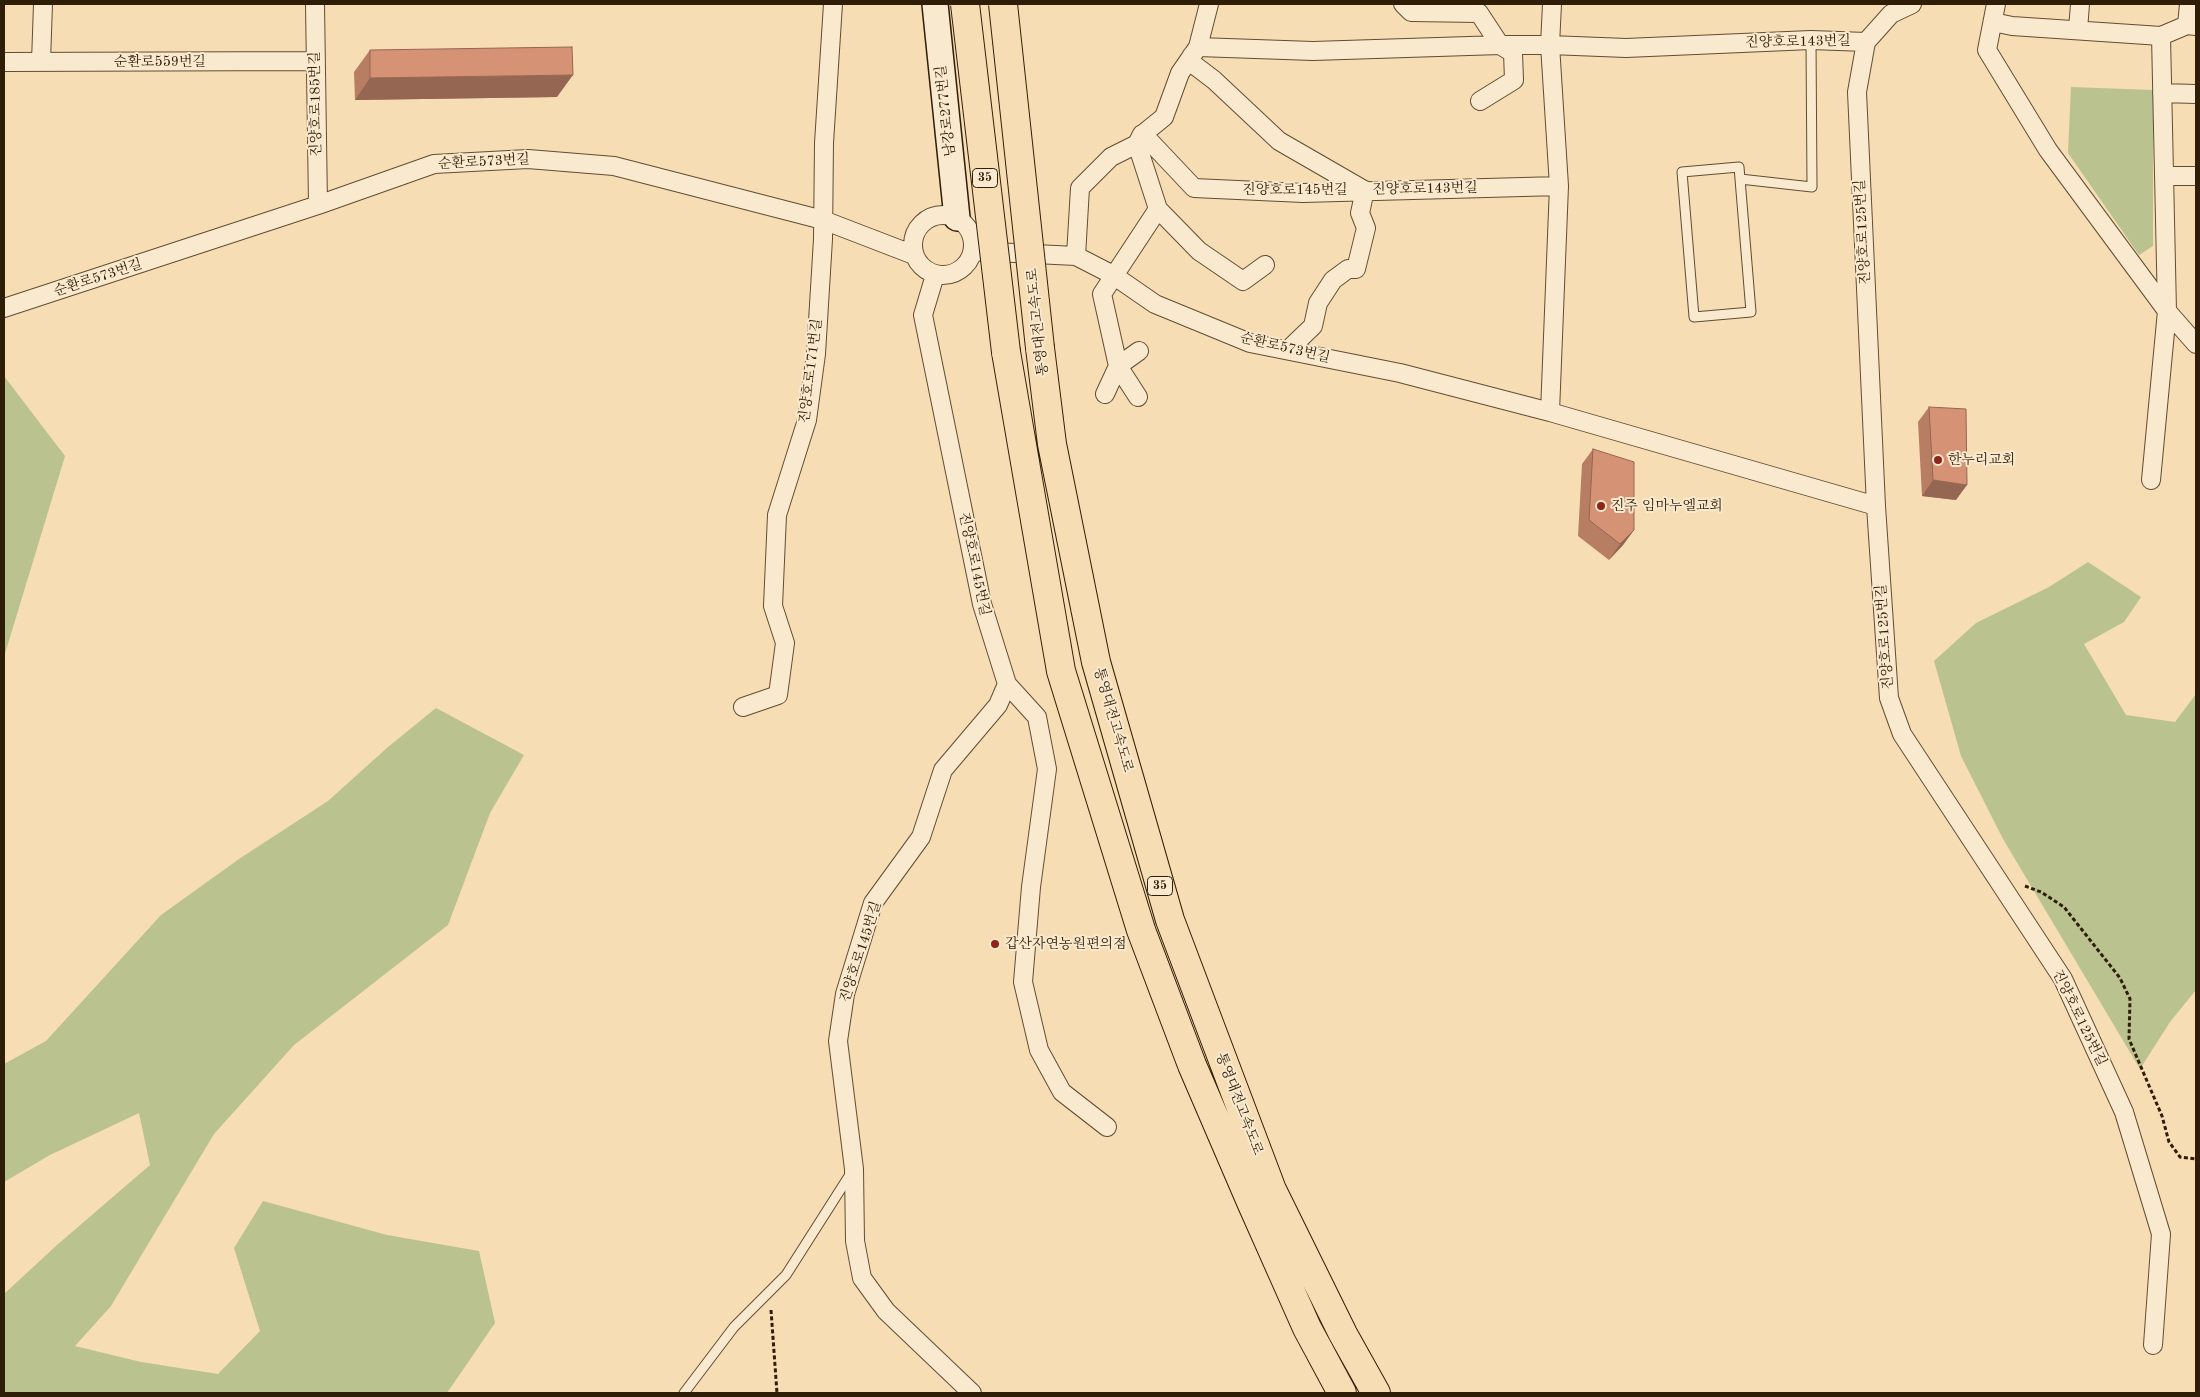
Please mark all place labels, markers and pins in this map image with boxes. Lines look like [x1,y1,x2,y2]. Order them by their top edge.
place label: 한누리교회 [1948,452,2016,468]
marker: 한누리교회 [1932,454,1944,466]
place label: 진주 임마누엘교회 [1611,498,1723,514]
marker: 진주 임마누엘교회 [1595,500,1607,512]
place label: 갑산자연농원편의점 [1005,936,1127,952]
marker: 갑산자연농원편의점 [989,938,1001,950]

